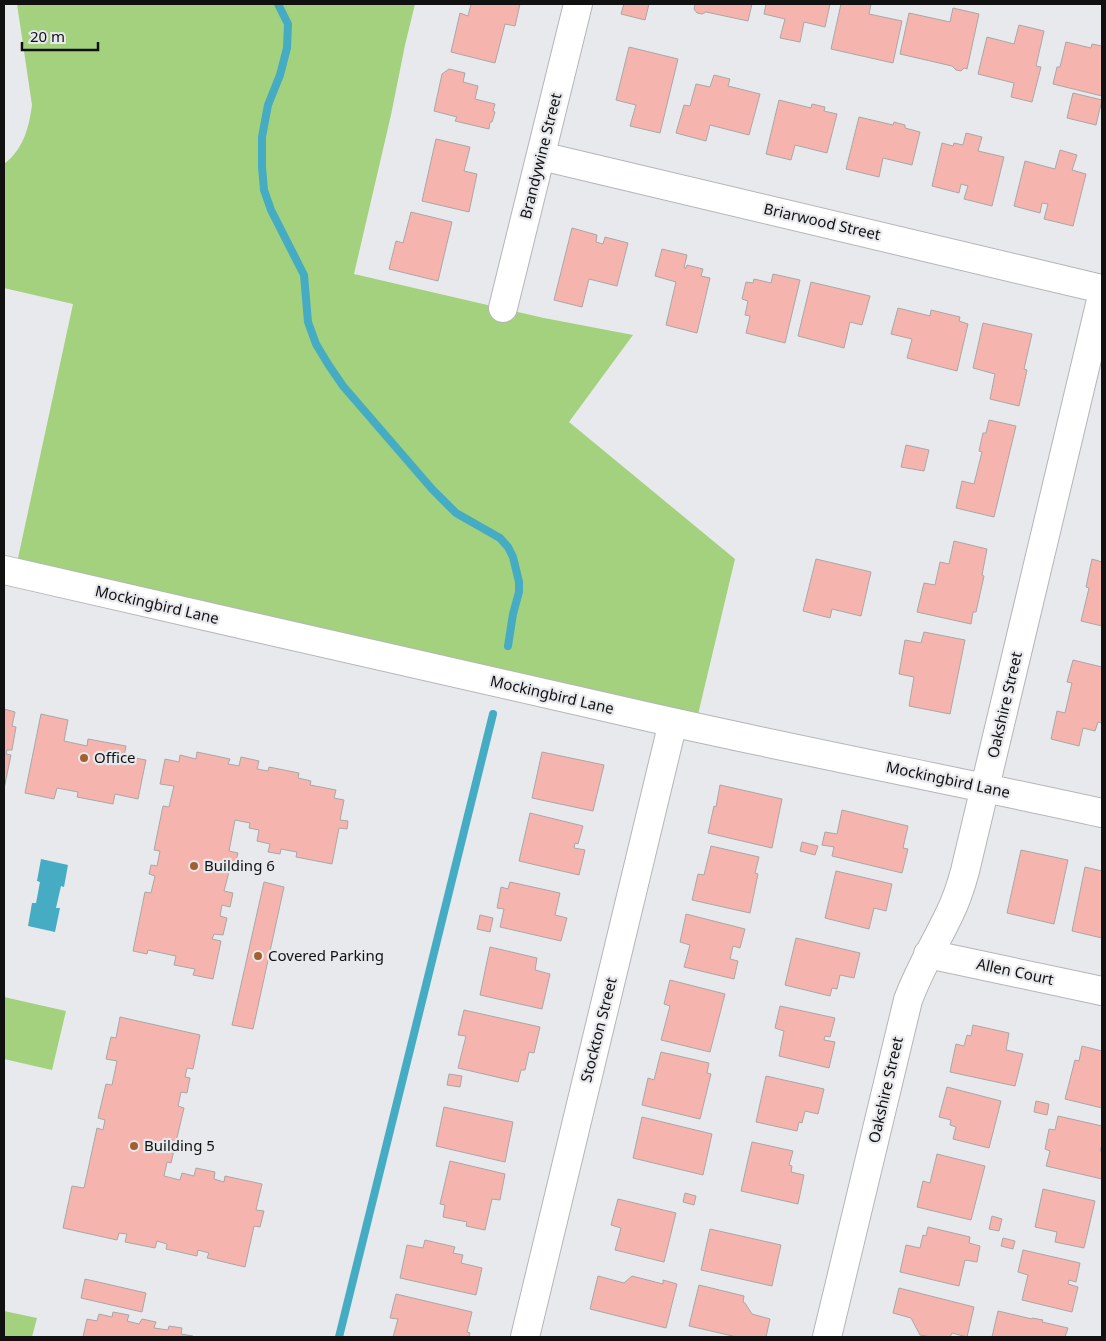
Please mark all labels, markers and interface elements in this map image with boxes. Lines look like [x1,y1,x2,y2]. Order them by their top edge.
scale bar [22,20,99,52]
text: 20 m [30,26,65,46]
street label: Brandywine Street [515,90,566,221]
street label: Briarwood Street [762,198,883,244]
street label: Mockingbird Lane [93,580,221,628]
street label: Oakshire Street [982,649,1026,760]
street label: Mockingbird Lane [488,670,616,718]
place label: Office [94,747,136,767]
marker: Office [78,752,90,764]
street label: Mockingbird Lane [884,756,1012,802]
place label: Building 6 [204,855,275,875]
marker: Building 6 [188,860,200,872]
place label: Covered Parking [268,945,384,965]
marker: Covered Parking [252,950,264,962]
street label: Allen Court [975,953,1056,989]
street label: Stockton Street [575,975,621,1084]
street label: Oakshire Street [863,1034,907,1145]
place label: Building 5 [144,1135,215,1155]
marker: Building 5 [128,1140,140,1152]

